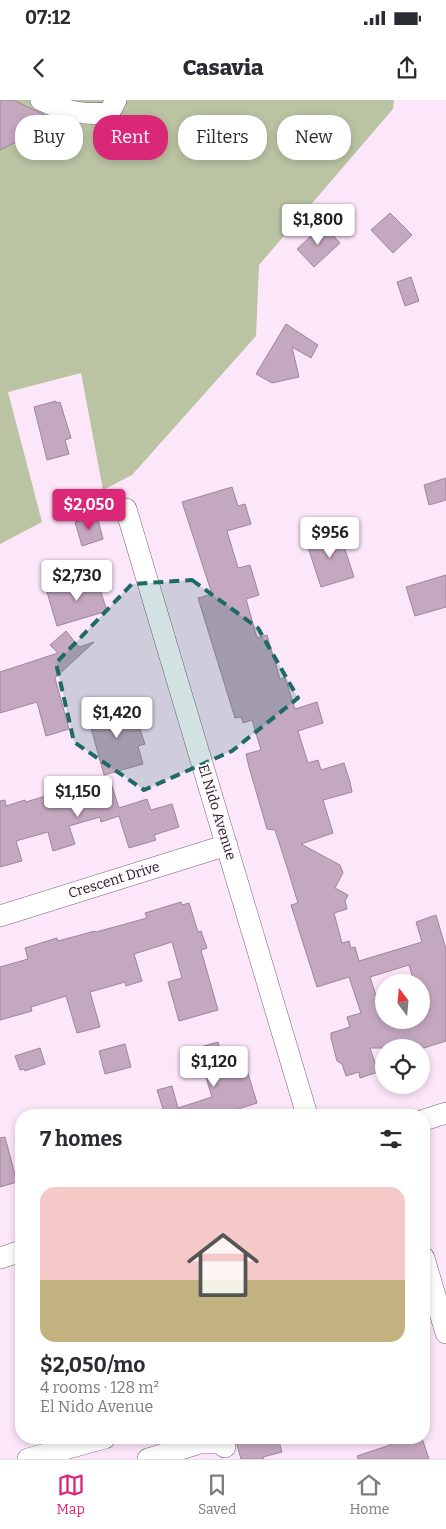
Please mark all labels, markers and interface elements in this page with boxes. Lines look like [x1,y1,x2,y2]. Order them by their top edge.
text: 07:12 [25,6,71,29]
icon: back [25,54,53,82]
text: Casavia [183,54,263,81]
icon: share [393,54,421,82]
chip: Buy [15,115,83,160]
chip: Rent [93,115,168,160]
chip: Filters [178,115,267,160]
chip: New [277,115,351,160]
pin: $1,800 [277,204,359,246]
text: $1,800 [293,210,343,229]
pin: $2,050 [48,488,130,531]
text: $2,050 [63,495,115,514]
pin: $956 [300,516,360,559]
text: $956 [311,523,349,542]
pin: $2,730 [36,560,118,602]
text: $2,730 [52,566,102,585]
pin: $1,420 [76,696,158,739]
text: $1,420 [92,703,142,722]
street label: El Nido Avenue [194,762,240,862]
pin: $1,150 [37,776,119,818]
text: $1,150 [55,782,101,801]
street label: Crescent Drive [66,858,162,902]
north arrow [375,974,430,1029]
map controls [375,974,430,1094]
button: locate [375,1039,430,1094]
pin: $1,120 [173,1046,255,1088]
text: $1,120 [191,1052,237,1071]
icon: filters [377,1125,405,1153]
text: 7 homes [40,1126,122,1152]
icon: home [178,1220,268,1310]
text: $2,050/mo [40,1352,145,1378]
text: 4 rooms · 128 m² [40,1378,159,1397]
text: El Nido Avenue [40,1397,153,1416]
tab: Map [57,1471,85,1518]
tab: Saved [198,1471,236,1518]
tab: Home [349,1471,389,1518]

